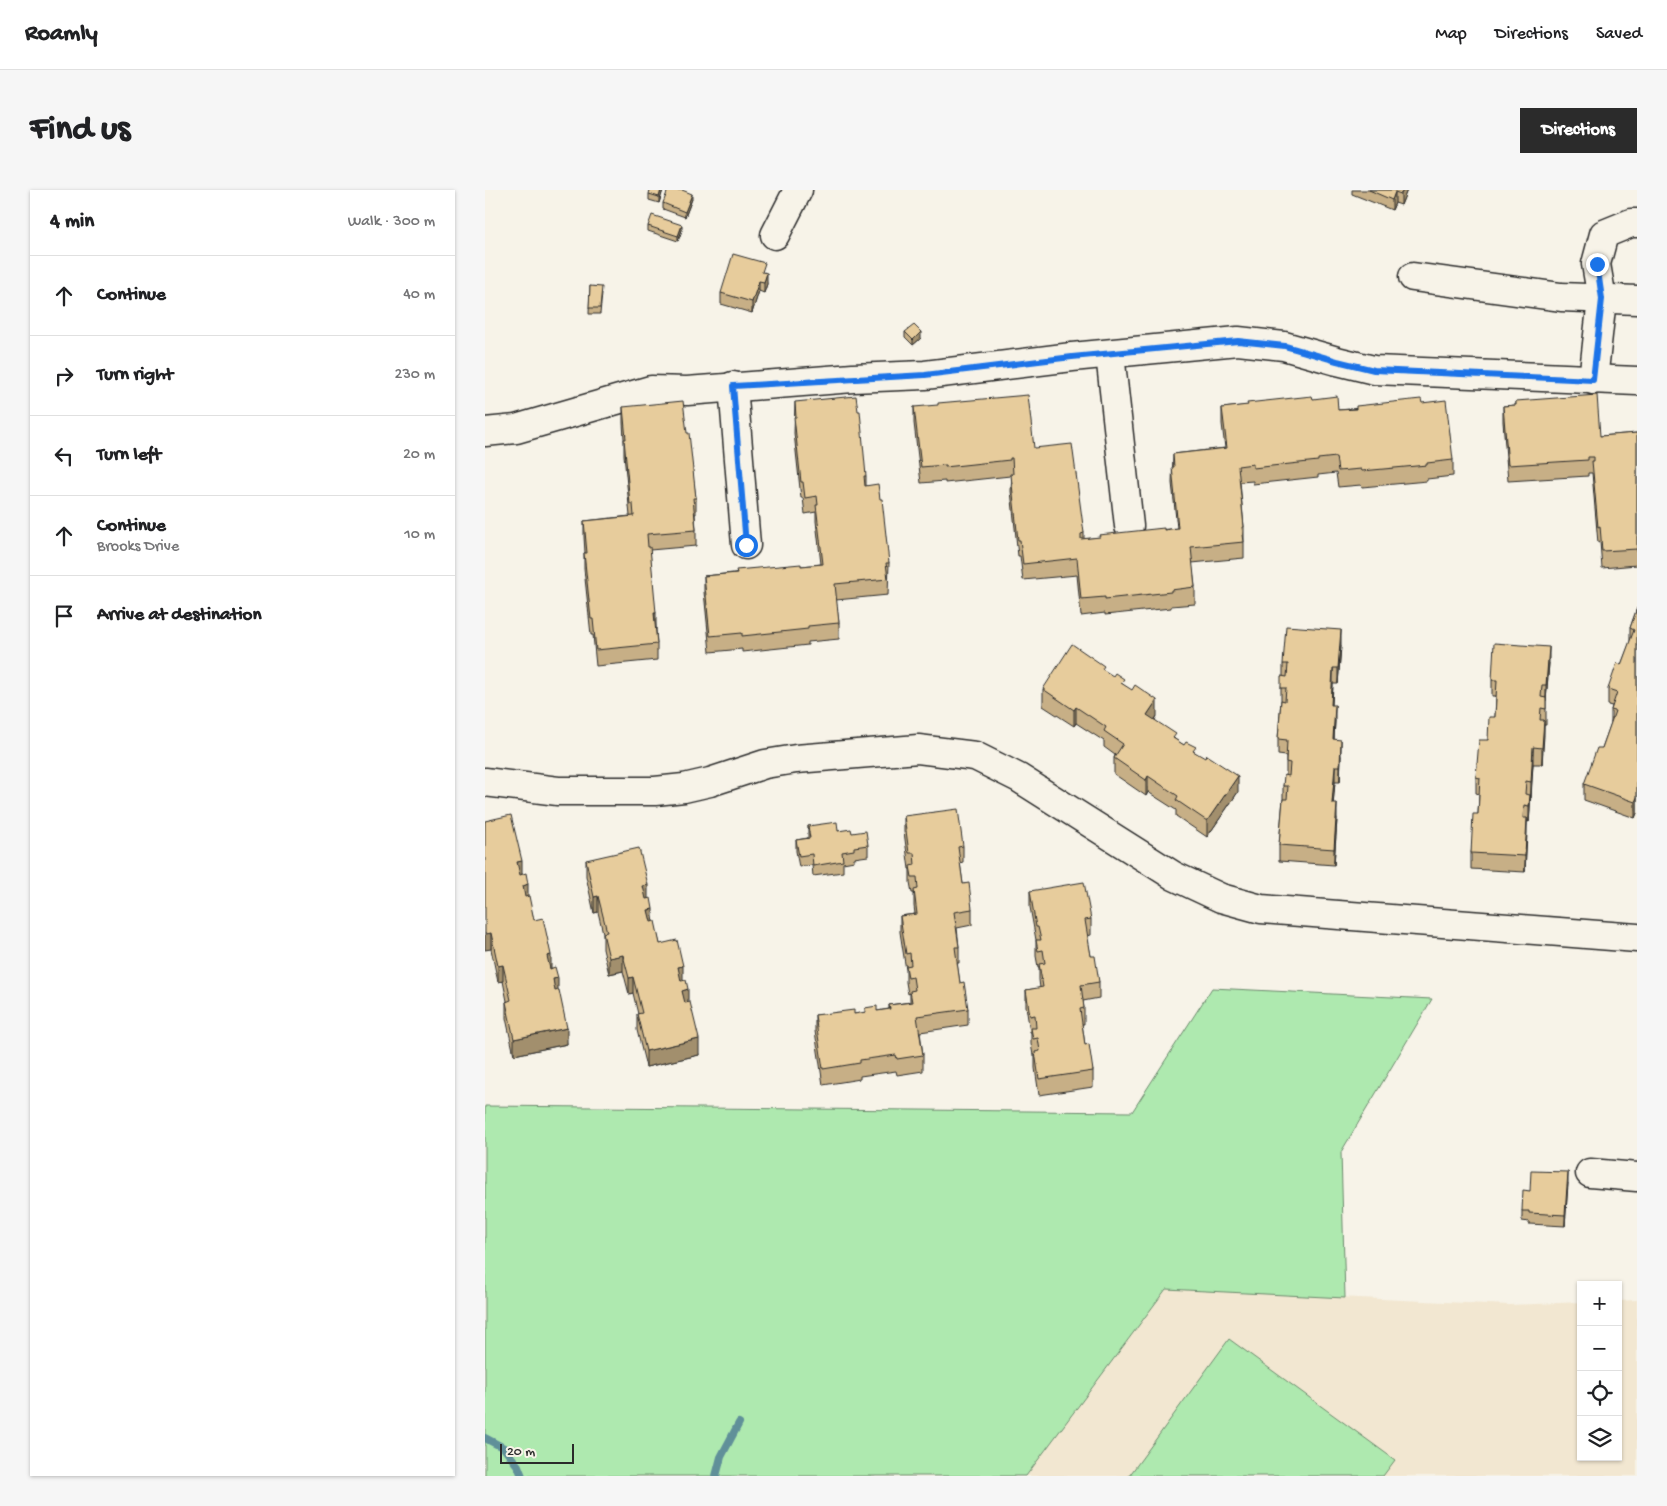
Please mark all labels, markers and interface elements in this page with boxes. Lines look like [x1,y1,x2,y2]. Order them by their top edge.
text: Roamly [25,20,98,49]
text: Map [1435,24,1467,45]
text: Directions [1495,24,1568,45]
text: Saved [1596,24,1642,45]
button: Directions [1520,108,1637,153]
text: Find us [30,110,130,151]
text: 4 min [50,210,94,235]
text: Walk · 300 m [348,213,435,232]
route end [1586,253,1609,276]
icon: ahead [50,282,78,310]
text: Continue [97,284,166,307]
text: 40 m [403,286,435,305]
icon: right [50,362,78,390]
text: Turn right [97,364,173,387]
text: 230 m [395,366,435,385]
icon: left [50,442,78,470]
text: Turn left [97,444,161,467]
text: 20 m [403,446,435,465]
text: Continue [97,515,166,538]
icon: ahead [50,522,78,550]
text: 10 m [404,526,435,545]
route start [735,534,758,557]
text: Brooks Drive [97,538,179,557]
icon: arrive [50,602,78,630]
text: Arrive at destination [97,604,261,627]
map controls [1577,1281,1622,1461]
button: + [1577,1281,1622,1326]
button: − [1577,1326,1622,1371]
button: locate [1577,1371,1622,1416]
button: layers [1577,1416,1622,1461]
scale bar [500,1441,574,1464]
text: 20 m [507,1444,535,1461]

